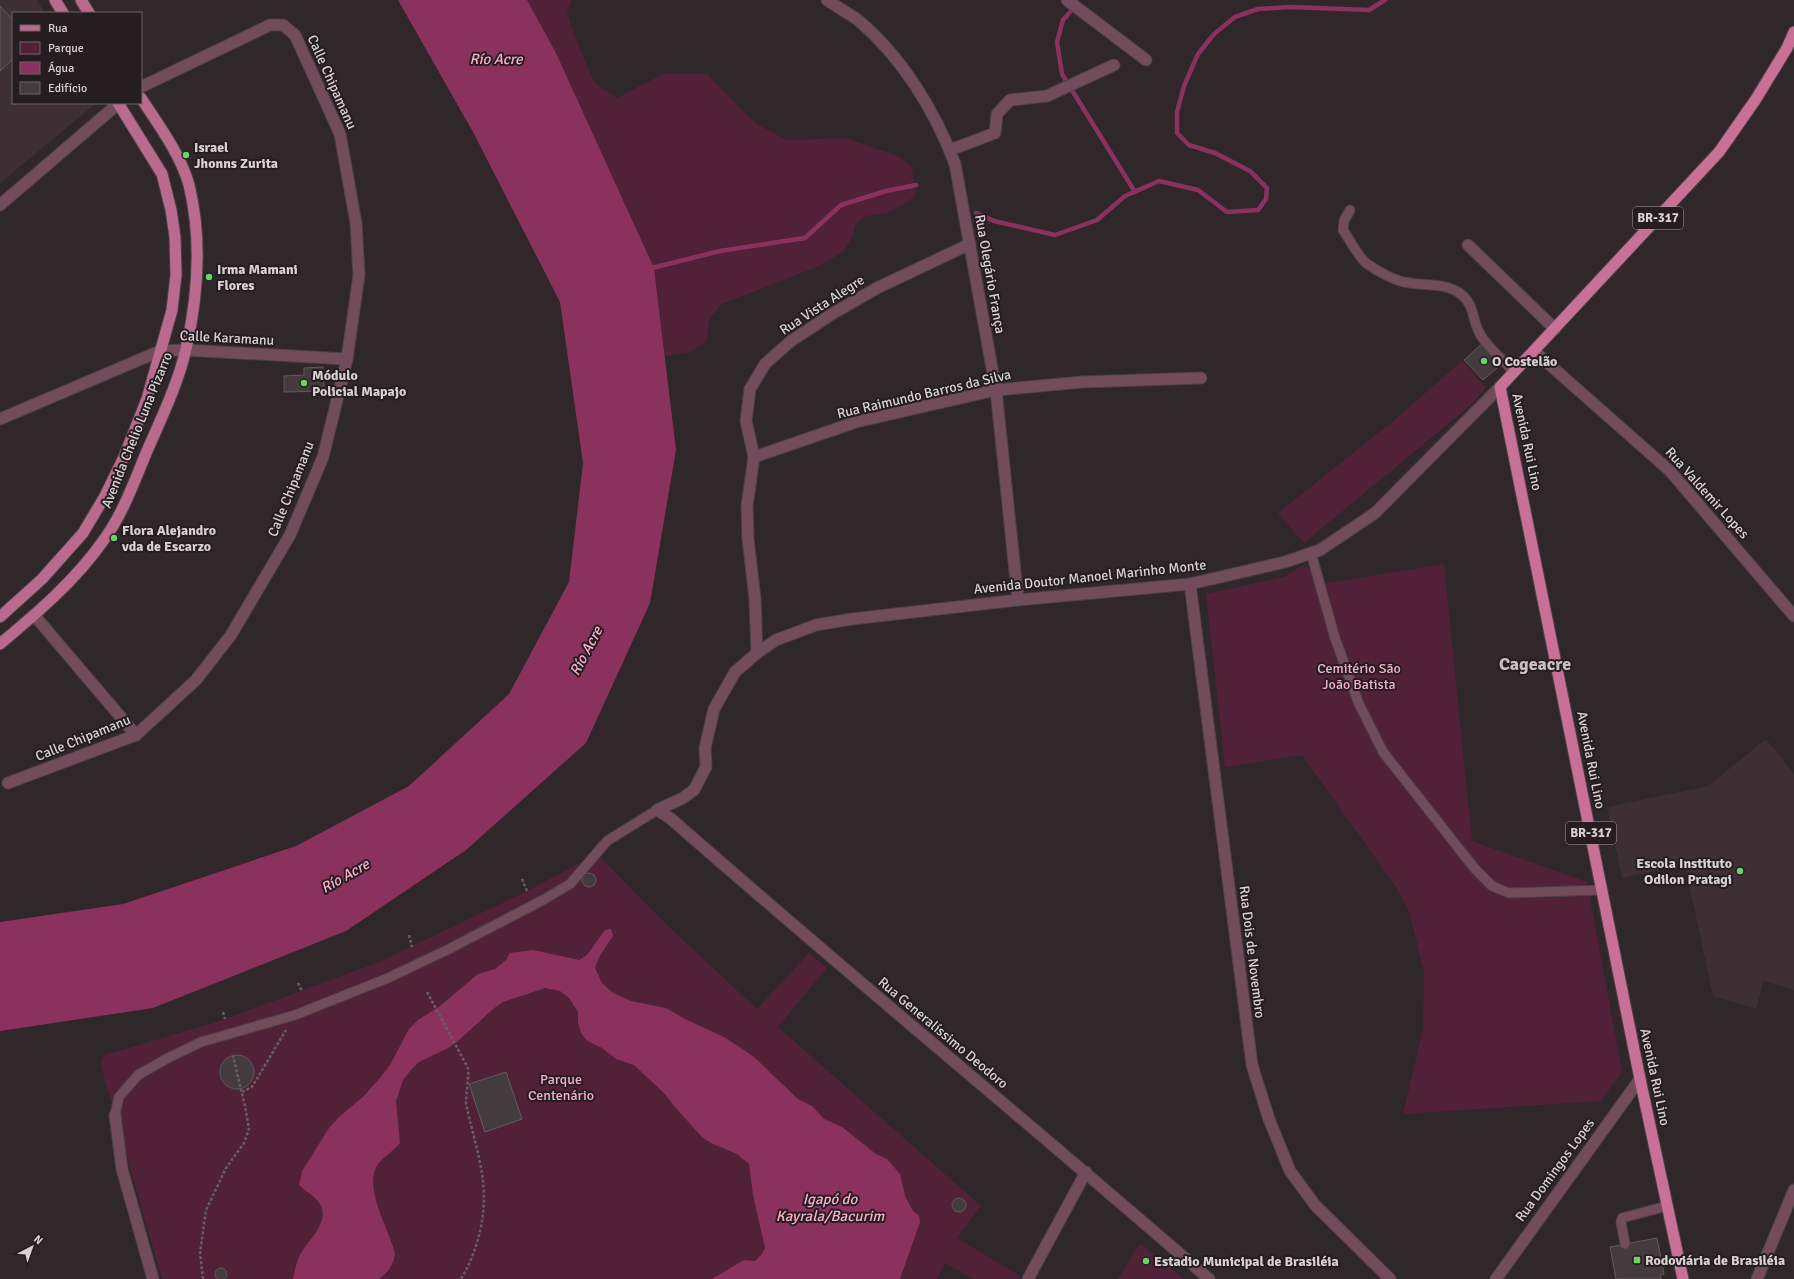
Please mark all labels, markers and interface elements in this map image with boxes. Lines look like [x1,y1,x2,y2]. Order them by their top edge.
legend [12,12,142,104]
text: Rua [48,21,68,36]
street label: Calle Chipamanu [304,32,360,132]
text: Parque [48,41,84,56]
water label: Río Acre [469,50,524,68]
text: Água [48,61,74,76]
text: Edifício [48,81,87,96]
place label: Israel Jhonns Zurita [194,139,278,172]
marker: Israel Jhonns Zurita [181,150,191,160]
road number: BR-317 [1633,207,1683,229]
street label: Rua Olegário França [971,213,1009,335]
place label: Irma Mamani Flores [217,261,298,294]
street label: Rua Vista Alegre [776,271,868,339]
marker: Irma Mamani Flores [204,272,214,282]
street label: Calle Karamanu [179,327,275,349]
street label: Avenida Chelio Luna Pizarro [98,350,176,510]
place label: O Costelão [1492,353,1557,370]
marker: O Costelão [1479,356,1489,366]
street label: Rua Raimundo Barros da Silva [835,366,1013,422]
place label: Módulo Policial Mapajo [312,367,406,400]
marker: Módulo Policial Mapajo [299,378,309,388]
street label: Avenida Rui Lino [1508,392,1546,492]
street label: Calle Chipamanu [264,439,318,539]
street label: Rua Valdemir Lopes [1662,444,1752,542]
place label: Flora Alejandro vda de Escarzo [121,522,216,555]
marker: Flora Alejandro vda de Escarzo [109,533,119,543]
street label: Avenida Doutor Manoel Marinho Monte [973,556,1207,598]
water label: Río Acre [566,622,607,679]
district label: Cageacre [1499,653,1571,675]
park label: Cemitério São João Batista [1317,660,1401,693]
street label: Avenida Rui Lino [1573,710,1609,810]
street label: Calle Chipamanu [33,711,133,765]
road number: BR-317 [1566,822,1616,844]
water label: Río Acre [318,854,374,897]
place label: Escola Instituto Odilon Pratagi [1636,855,1732,888]
marker: Escola Instituto Odilon Pratagi [1735,866,1745,876]
street label: Rua Dois de Novembro [1235,885,1269,1019]
street label: Rua Generalíssimo Deodoro [875,974,1011,1092]
street label: Avenida Rui Lino [1636,1027,1674,1127]
park label: Parque Centenário [528,1071,594,1104]
street label: Rua Domingos Lopes [1512,1115,1598,1225]
water label: Igapó do Kayrala/Bacurim [776,1190,885,1225]
north arrow [12,1227,52,1267]
text: N [31,1232,45,1247]
place label: Rodoviária de Brasiléia [1645,1252,1785,1269]
place label: Estadio Municipal de Brasiléia [1154,1253,1339,1270]
marker: Rodoviária de Brasiléia [1632,1255,1642,1265]
marker: Estadio Municipal de Brasiléia [1141,1256,1151,1266]

